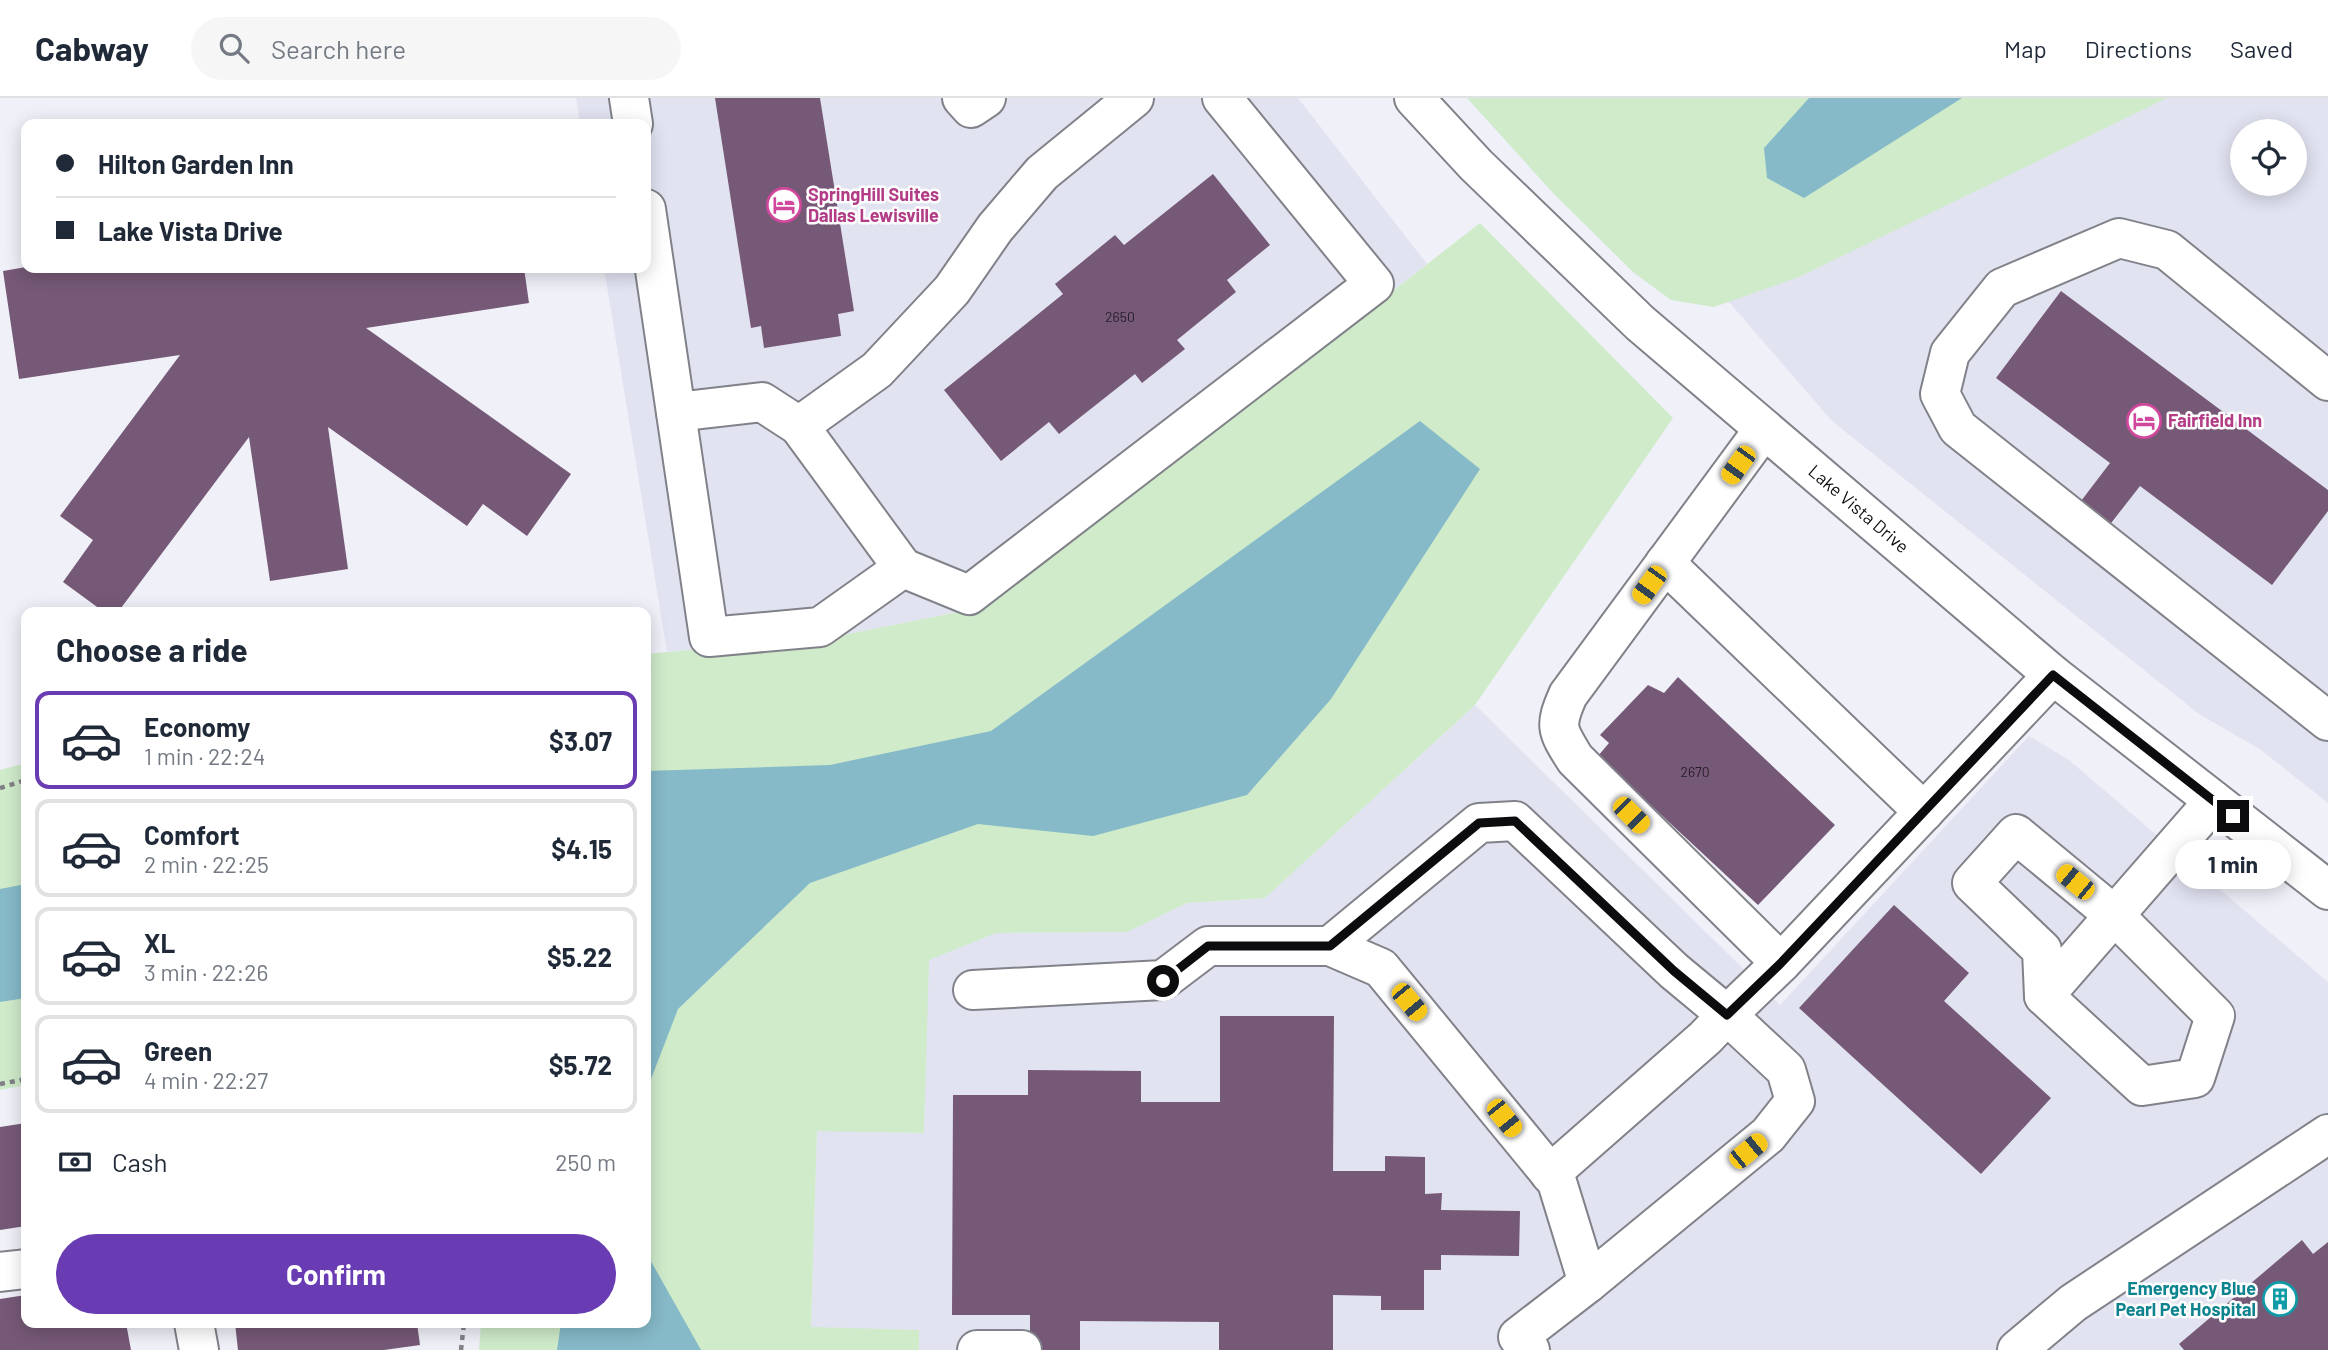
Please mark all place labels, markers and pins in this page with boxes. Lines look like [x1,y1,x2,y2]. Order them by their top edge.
place label: SpringHill Suites Dallas Lewisville [808,183,939,226]
hotel icon: SpringHill Suites Dallas Lewisville [765,186,803,224]
hotel icon: Fairfield Inn [2125,402,2163,440]
place label: Fairfield Inn [2168,409,2262,431]
place label: Emergency Blue Pearl Pet Hospital [2115,1277,2256,1320]
building icon: Emergency Blue Pearl Pet Hospital [2261,1280,2299,1318]

